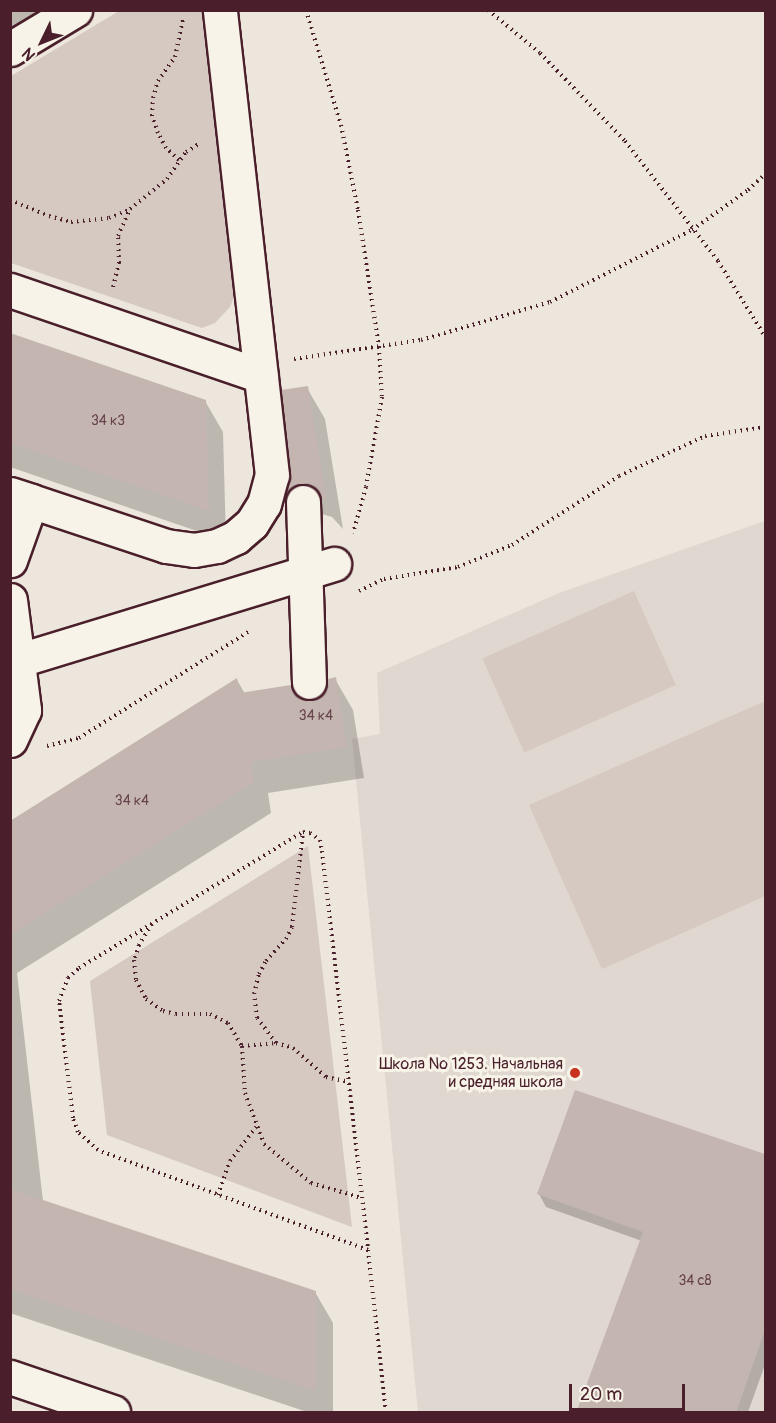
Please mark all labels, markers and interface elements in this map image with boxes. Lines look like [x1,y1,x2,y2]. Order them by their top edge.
north arrow [12,12,72,72]
text: N [18,44,40,65]
house number: 34 к3 [91,413,125,429]
house number: 34 к4 [299,708,333,724]
house number: 34 к4 [115,793,149,809]
place label: Школа № 1253. Начальная и средняя школа [379,1054,563,1092]
marker: Школа № 1253. Начальная и средняя школа [568,1066,582,1080]
house number: 34 с8 [678,1273,712,1289]
scale bar [572,1372,688,1410]
text: 20 m [580,1383,622,1406]

